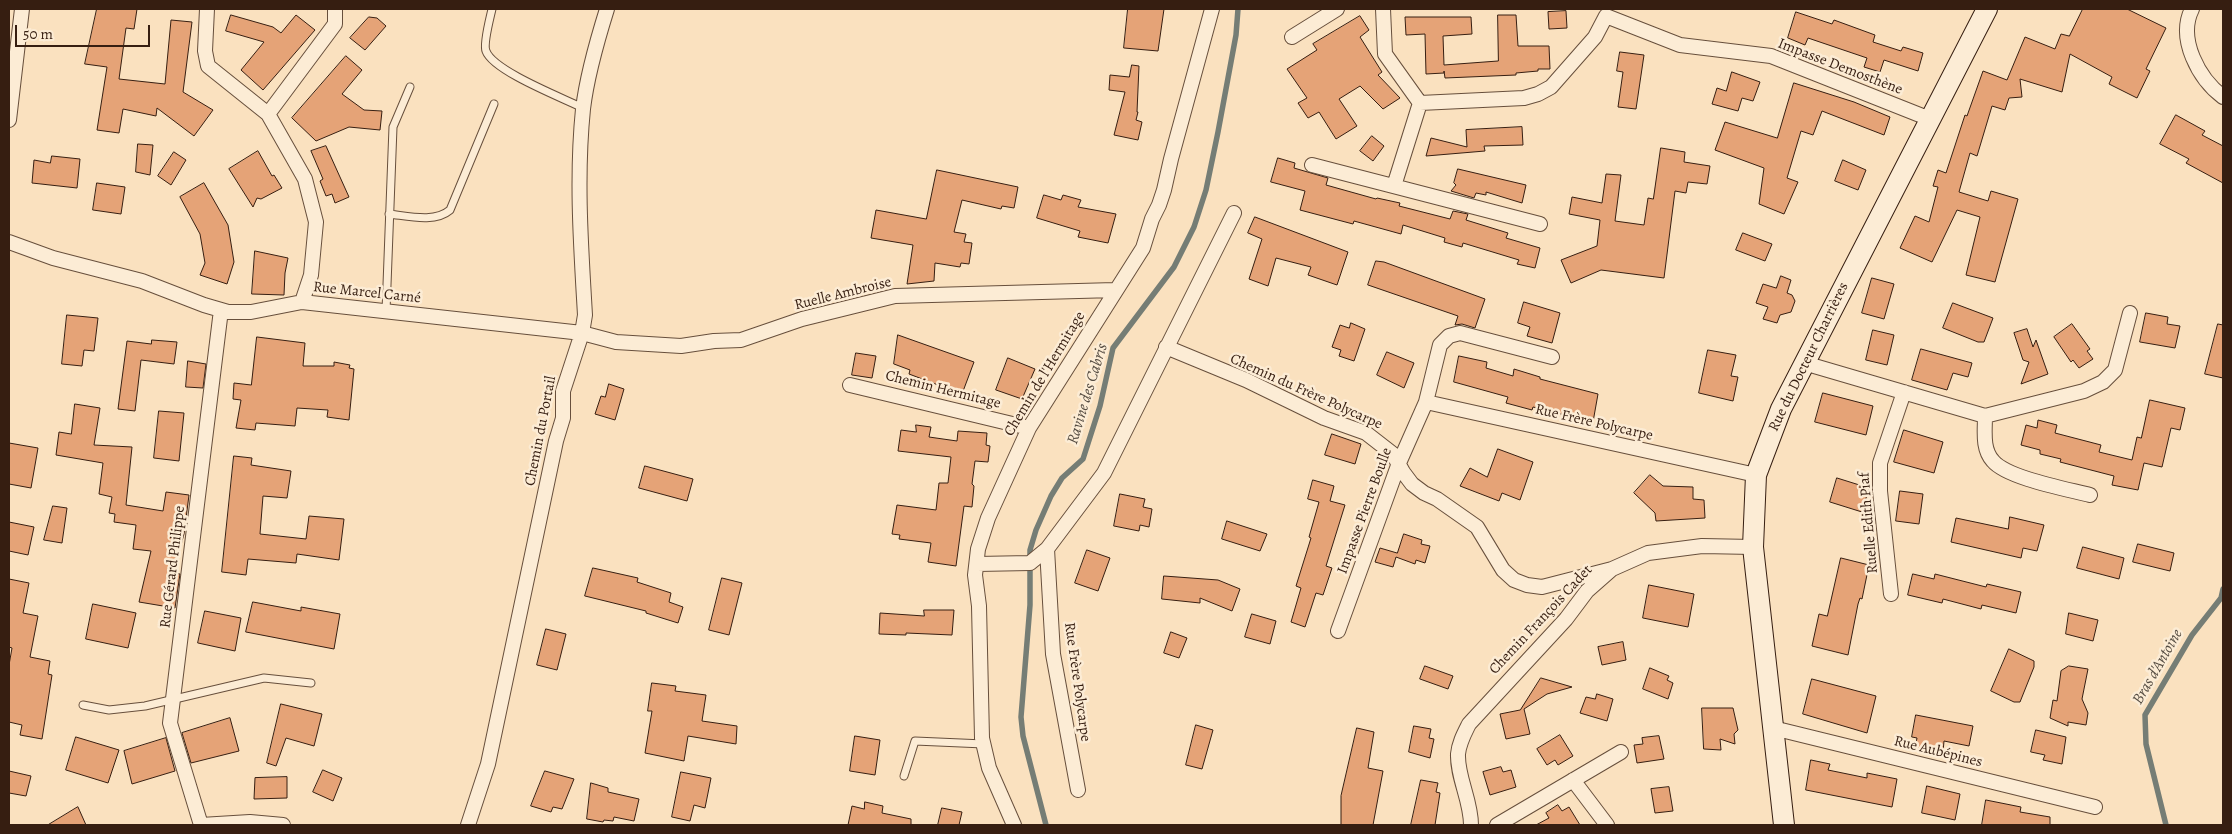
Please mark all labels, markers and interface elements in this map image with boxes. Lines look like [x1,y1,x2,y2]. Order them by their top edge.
scale bar [18,15,152,47]
text: 50 m [23,24,53,44]
street label: Impasse Demosthène [1775,35,1905,99]
street label: Ruelle Ambroise [793,273,893,315]
street label: Rue Marcel Carné [312,278,422,308]
street label: Rue du Docteur Charrières [1765,279,1853,435]
street label: Chemin de l'Hermitage [1001,308,1089,440]
water label: Ravine des Cabris [1064,341,1112,447]
street label: Chemin du Frère Polycarpe [1227,350,1385,434]
street label: Chemin Hermitage [883,367,1003,413]
street label: Chemin du Portail [521,374,561,488]
street label: Rue Frère Polycarpe [1533,401,1655,445]
street label: Impasse Pierre Boulle [1334,445,1396,577]
street label: Ruelle Edith Piaf [1856,472,1882,574]
street label: Rue Gérard Philippe [157,505,189,629]
street label: Chemin François Cadet [1486,562,1596,678]
street label: Rue Frère Polycarpe [1060,621,1094,743]
water label: Bras d'Antoine [2129,626,2187,708]
street label: Rue Aubépines [1892,732,1984,772]

